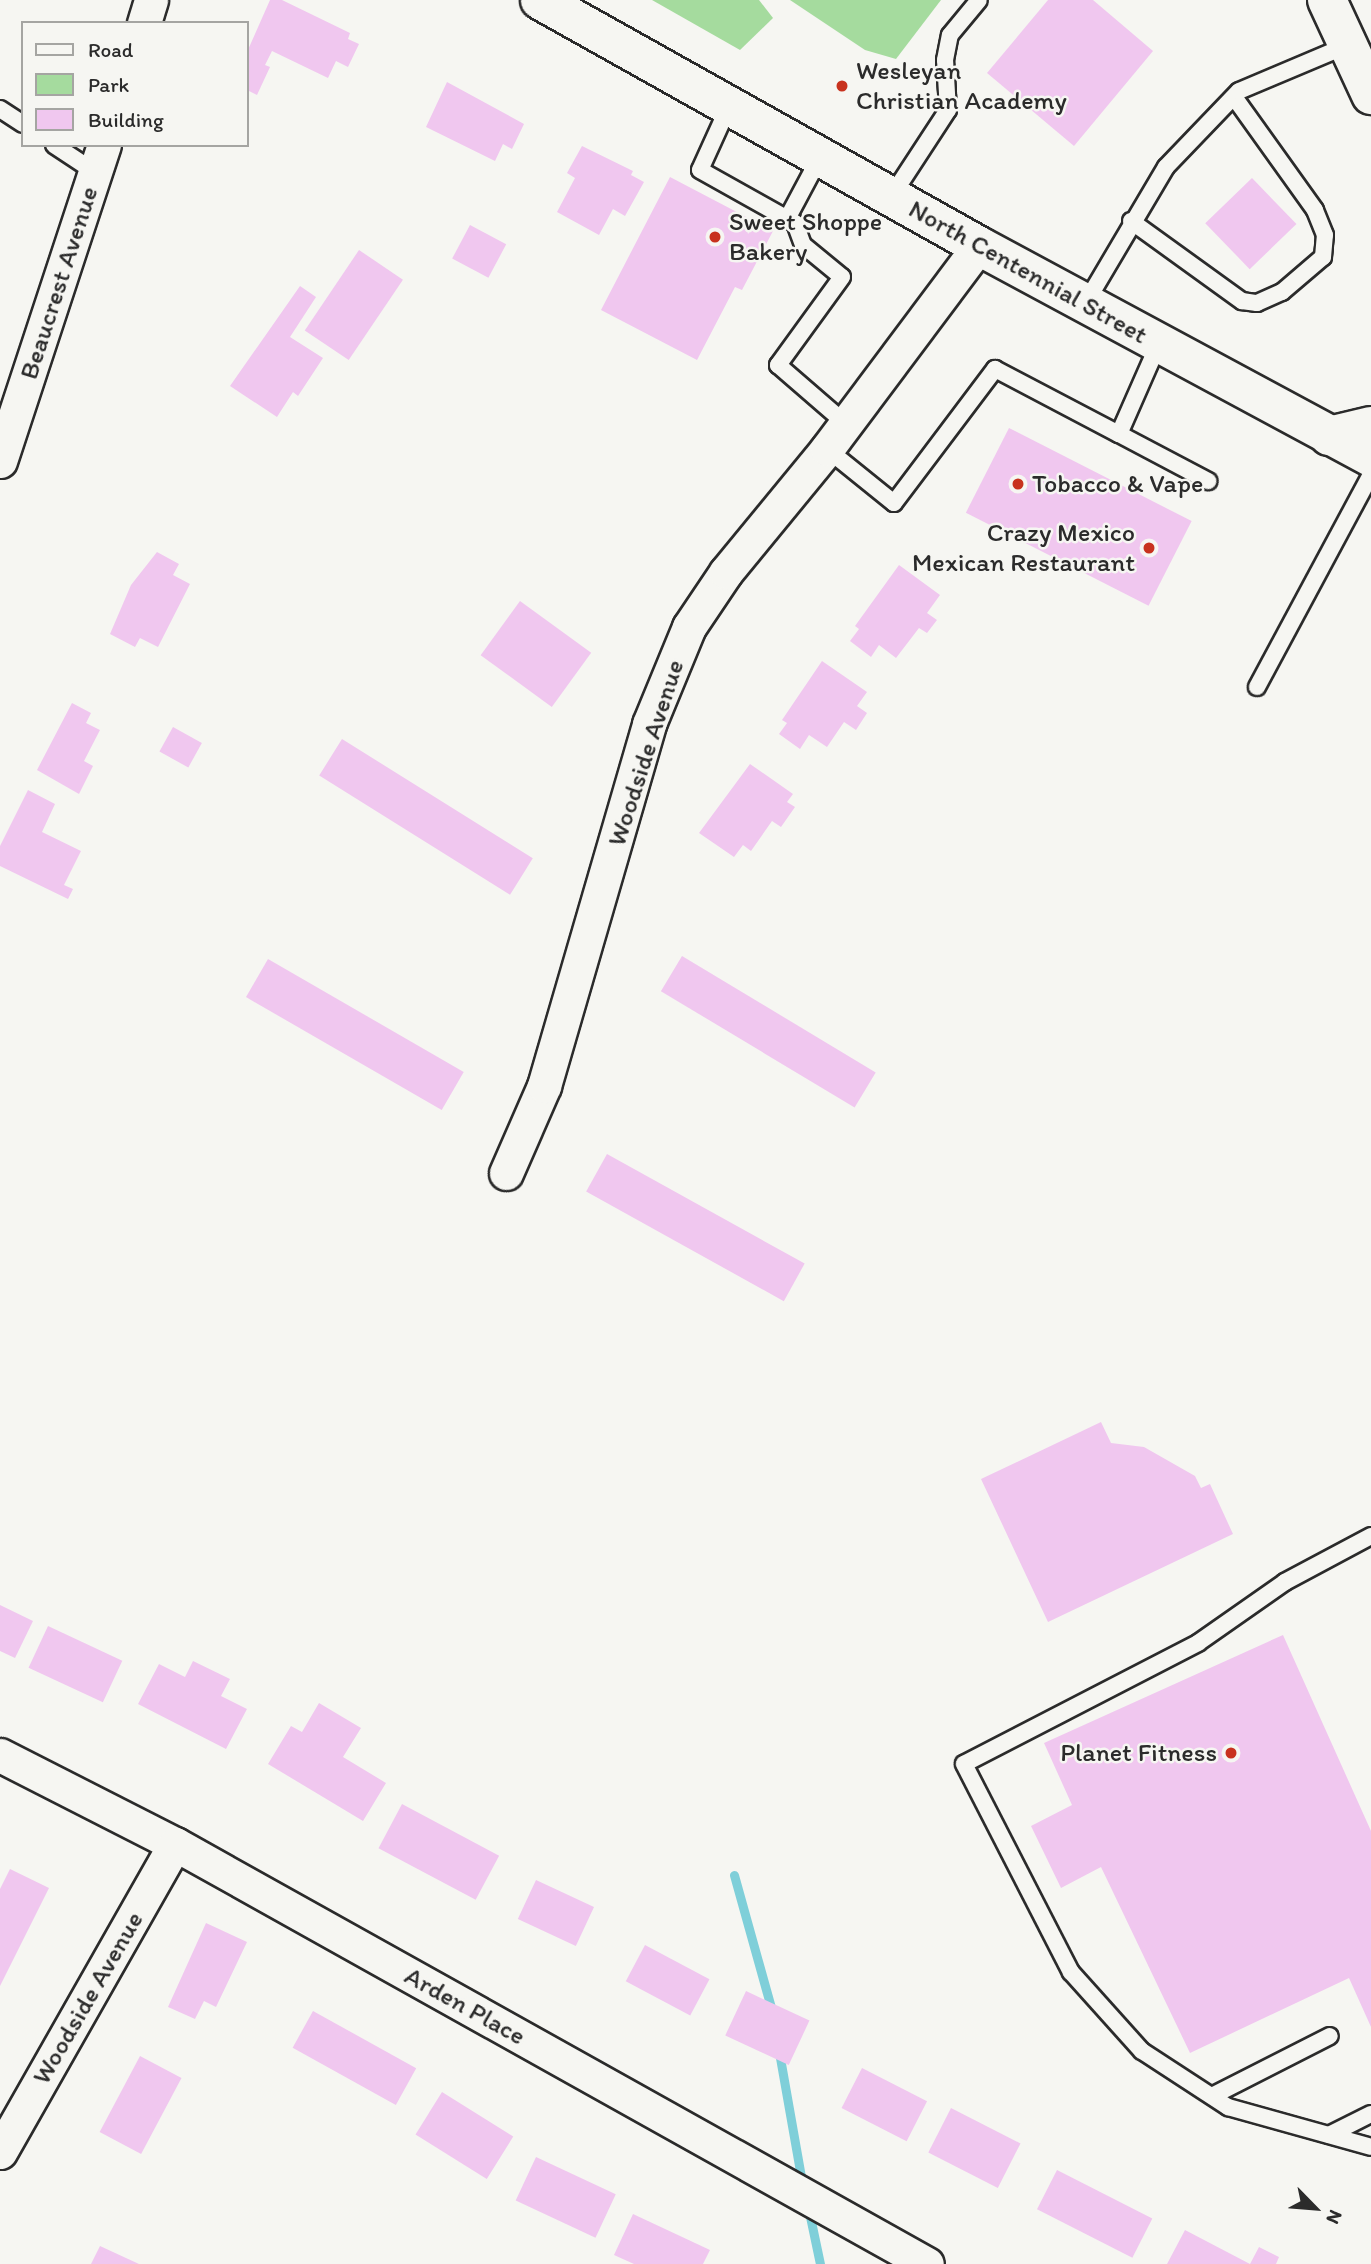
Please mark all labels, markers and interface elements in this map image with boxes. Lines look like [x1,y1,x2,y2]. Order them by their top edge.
legend [21,21,248,147]
text: Road [88,37,133,62]
place label: Wesleyan Christian Academy [856,55,1067,116]
text: Park [88,72,129,97]
marker: Wesleyan Christian Academy [834,78,850,94]
text: Building [88,107,164,132]
street label: Beaucrest Avenue [13,183,105,383]
street label: North Centennial Street [903,193,1153,351]
place label: Sweet Shoppe Bakery [729,206,882,268]
marker: Sweet Shoppe Bakery [707,229,723,245]
place label: Tobacco & Vape [1032,468,1203,500]
marker: Tobacco & Vape [1010,476,1026,492]
place label: Crazy Mexico Mexican Restaurant [912,517,1135,578]
marker: Crazy Mexico Mexican Restaurant [1141,540,1157,556]
street label: Woodside Avenue [601,656,691,850]
place label: Planet Fitness [1060,1737,1217,1769]
marker: Planet Fitness [1223,1745,1239,1761]
street label: Woodside Avenue [26,1906,150,2090]
street label: Arden Place [399,1960,531,2052]
north arrow [1280,2173,1350,2243]
text: N [1321,2206,1348,2228]

